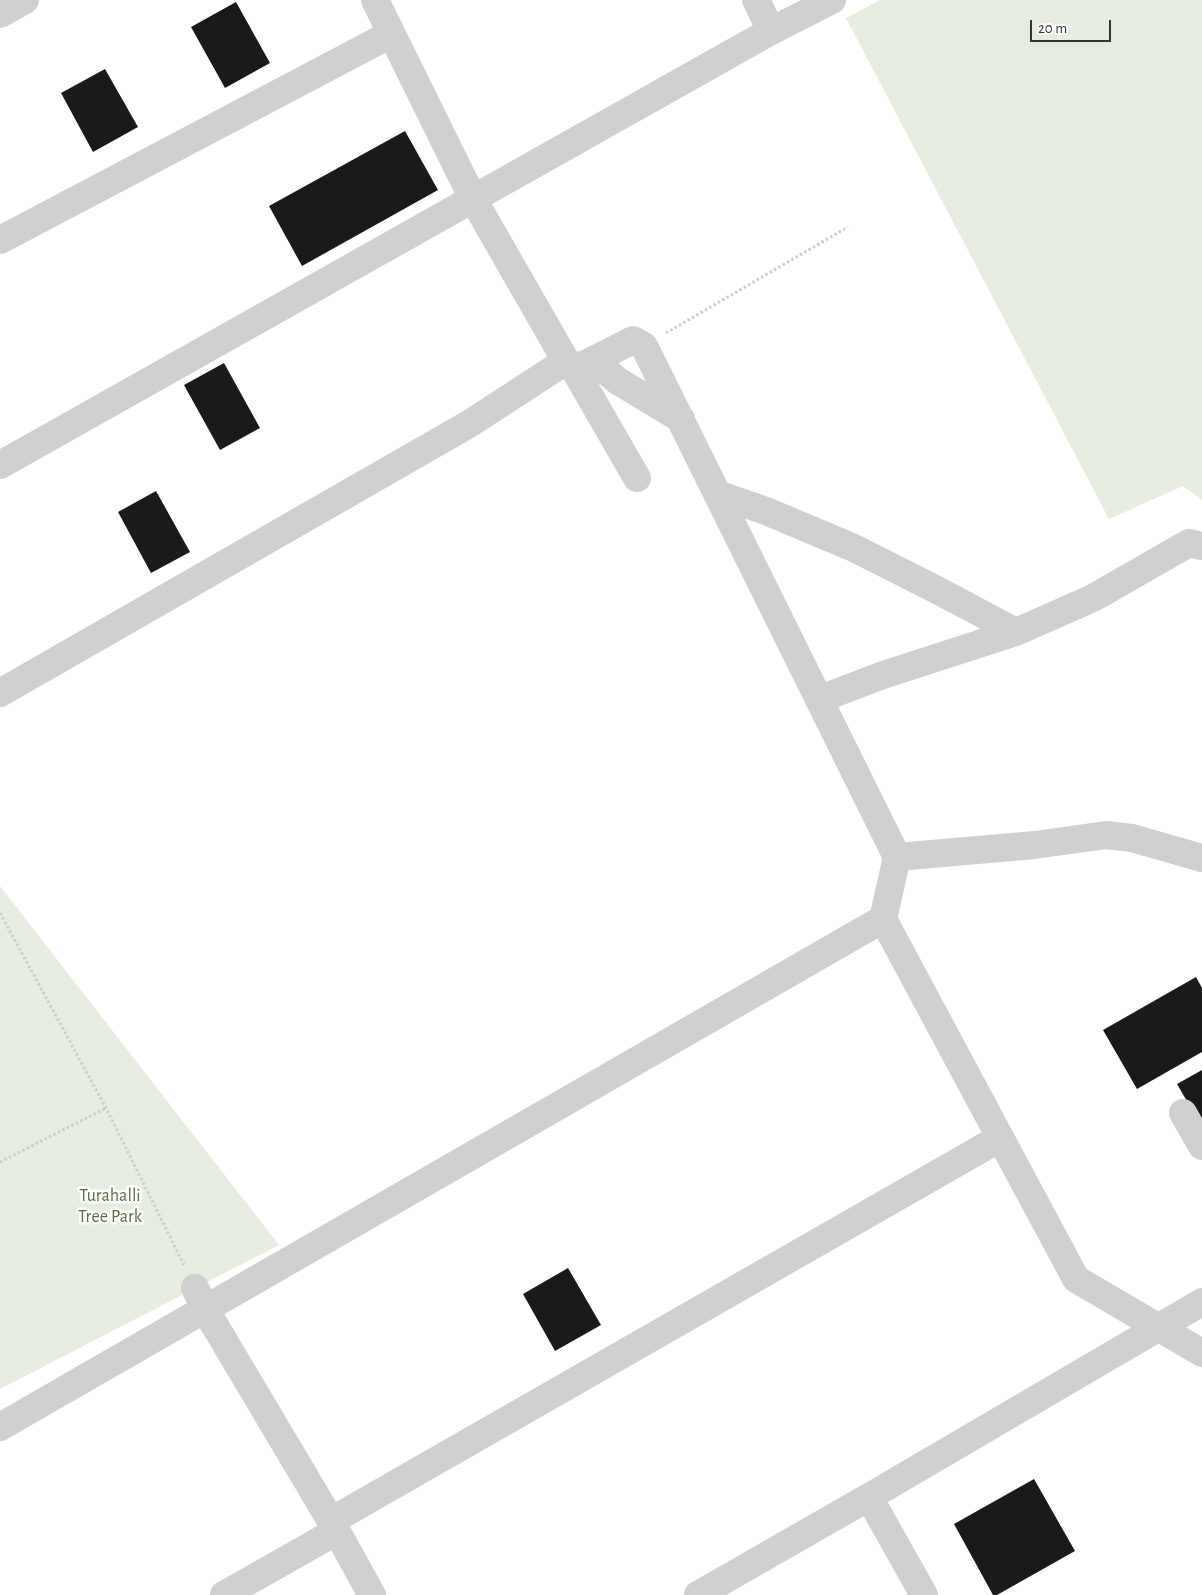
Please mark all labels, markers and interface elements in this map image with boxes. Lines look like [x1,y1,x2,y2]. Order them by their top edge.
scale bar [1032,10,1113,42]
text: 20 m [1038,21,1067,36]
park label: Turahalli Tree Park [78,1185,142,1228]

